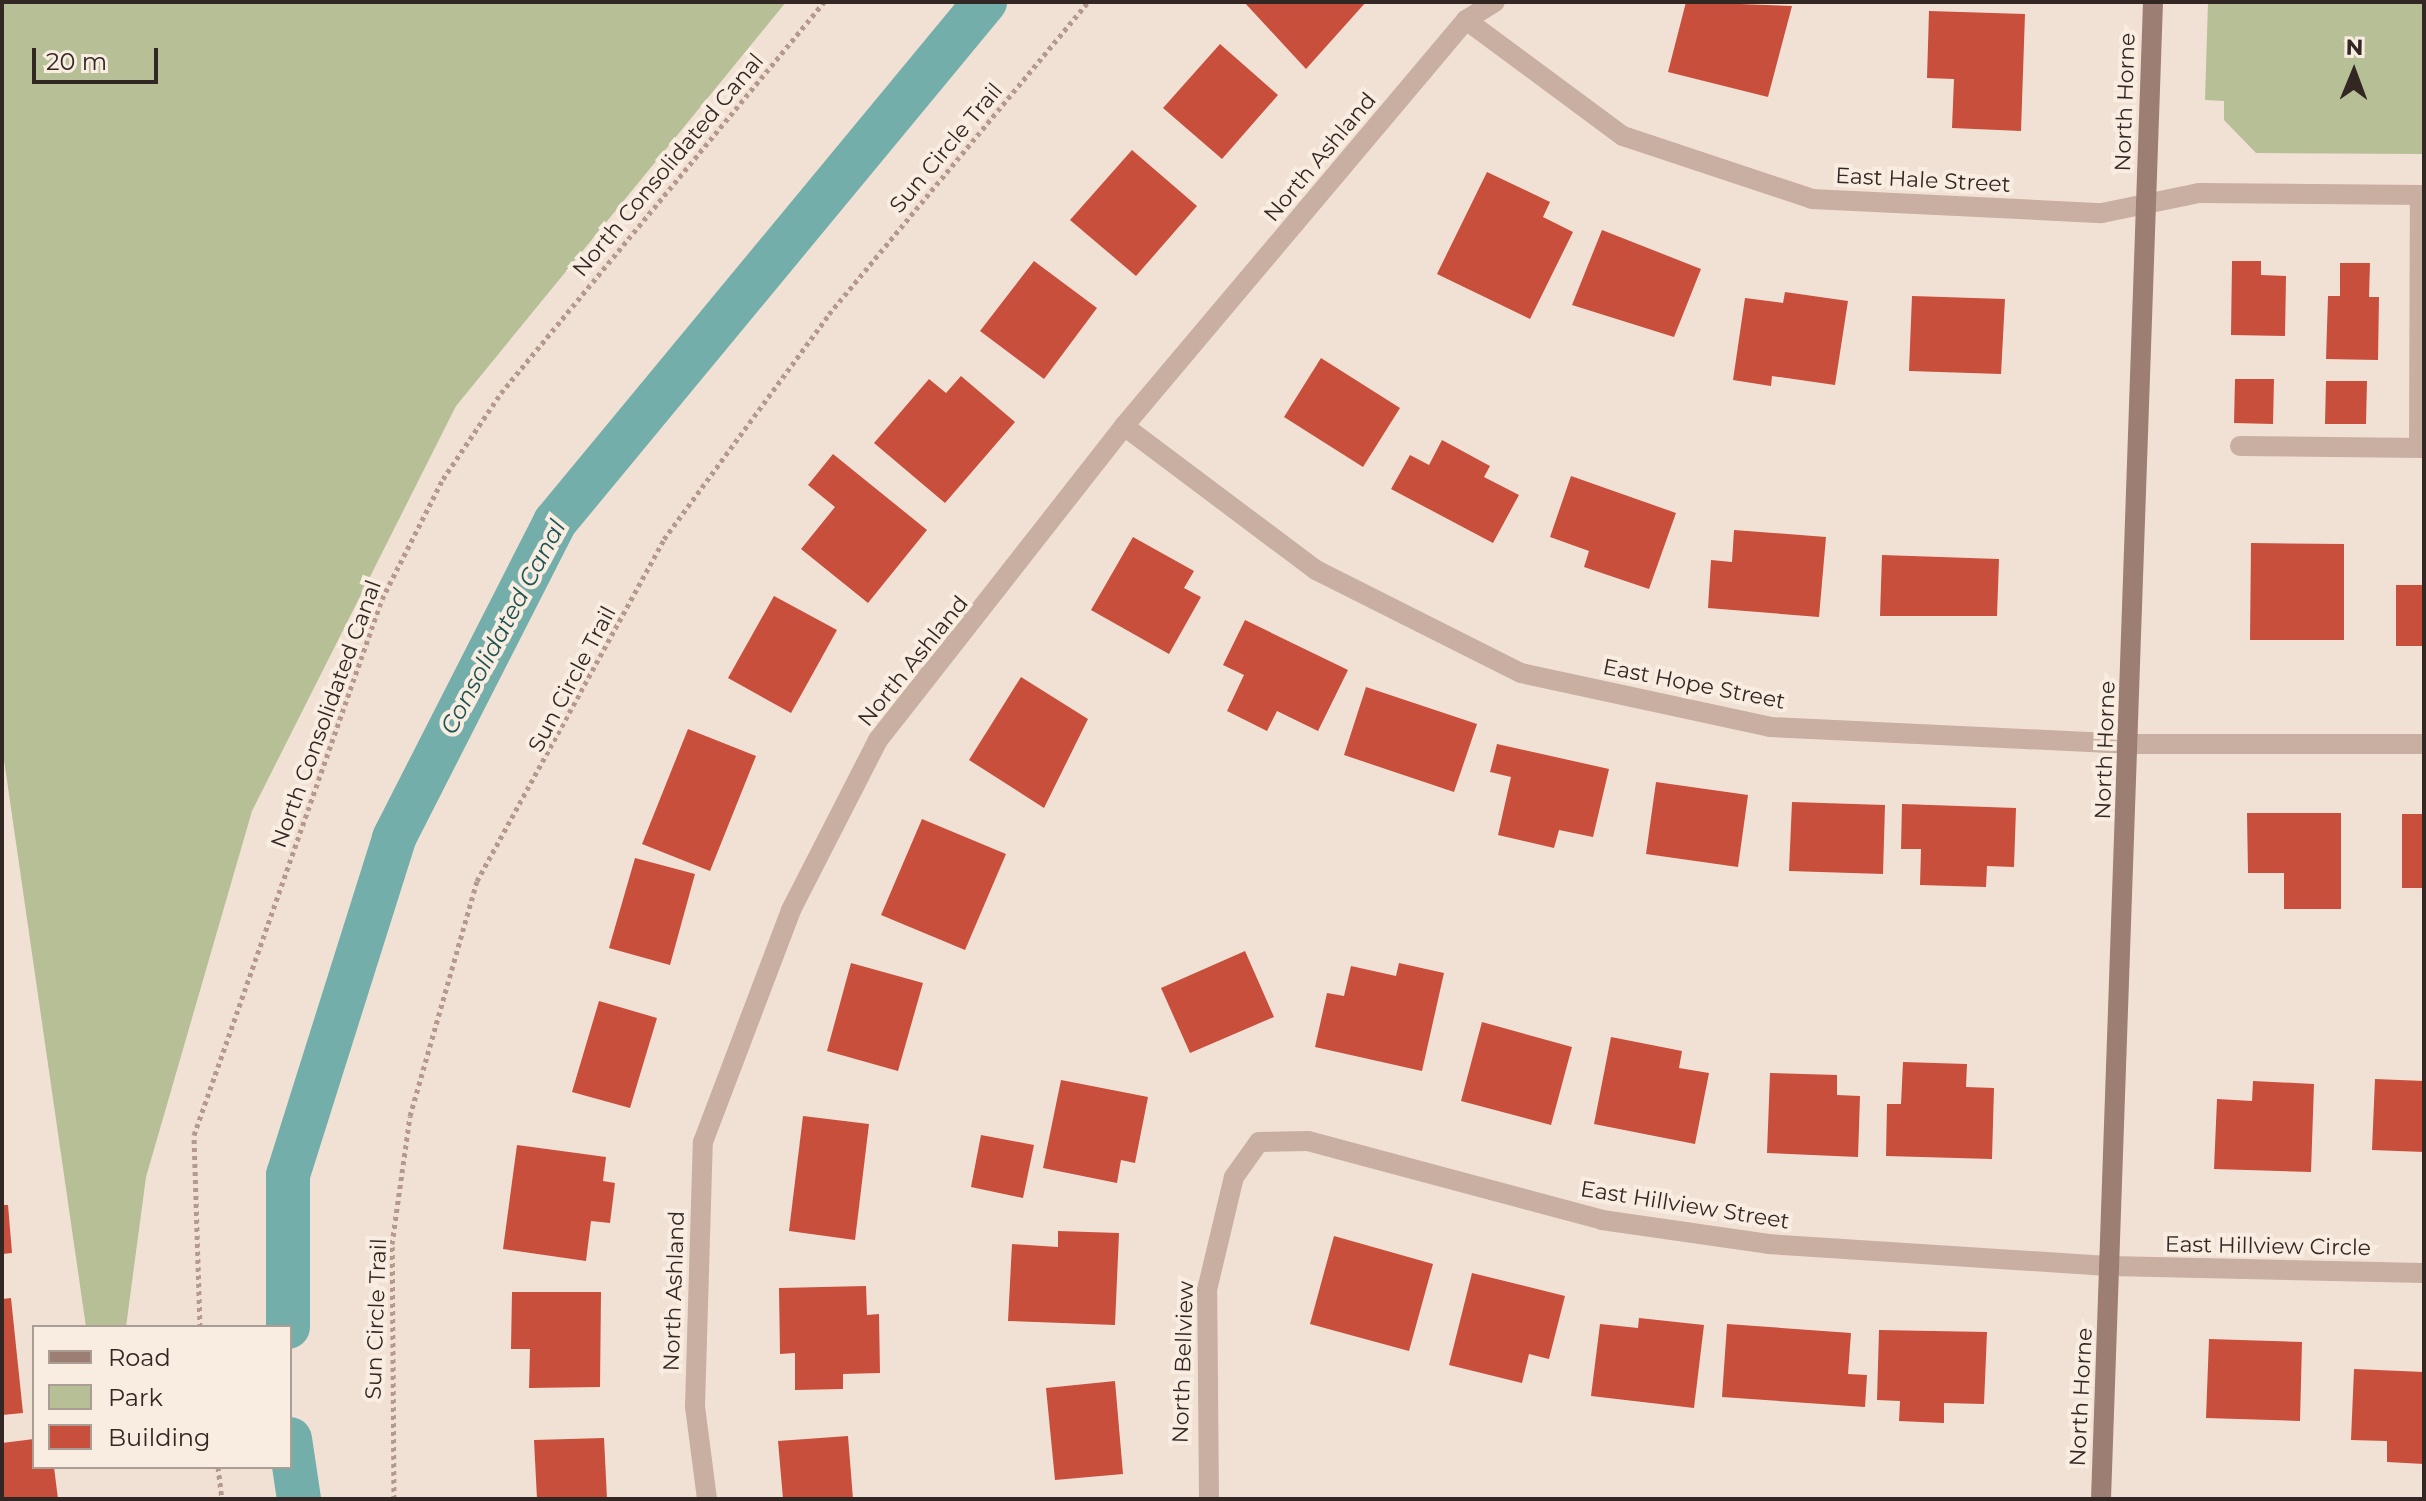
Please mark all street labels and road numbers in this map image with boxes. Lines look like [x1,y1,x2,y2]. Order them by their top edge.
street label: North Horne [2109,32,2141,172]
street label: North Consolidated Canal [567,48,769,282]
street label: Sun Circle Trail [884,78,1008,218]
street label: North Ashland [1258,87,1382,227]
street label: East Hale Street [1835,162,2011,198]
street label: North Consolidated Canal [265,576,387,852]
street label: North Ashland [852,590,974,732]
street label: Sun Circle Trail [522,602,622,756]
street label: East Hope Street [1601,653,1787,715]
street label: North Horne [2089,680,2121,820]
street label: East Hillview Street [1579,1175,1791,1235]
street label: North Ashland [658,1210,690,1372]
street label: East Hillview Circle [2165,1231,2371,1261]
street label: Sun Circle Trail [360,1238,392,1400]
street label: North Bellview [1167,1280,1199,1444]
street label: North Horne [2064,1327,2098,1467]

